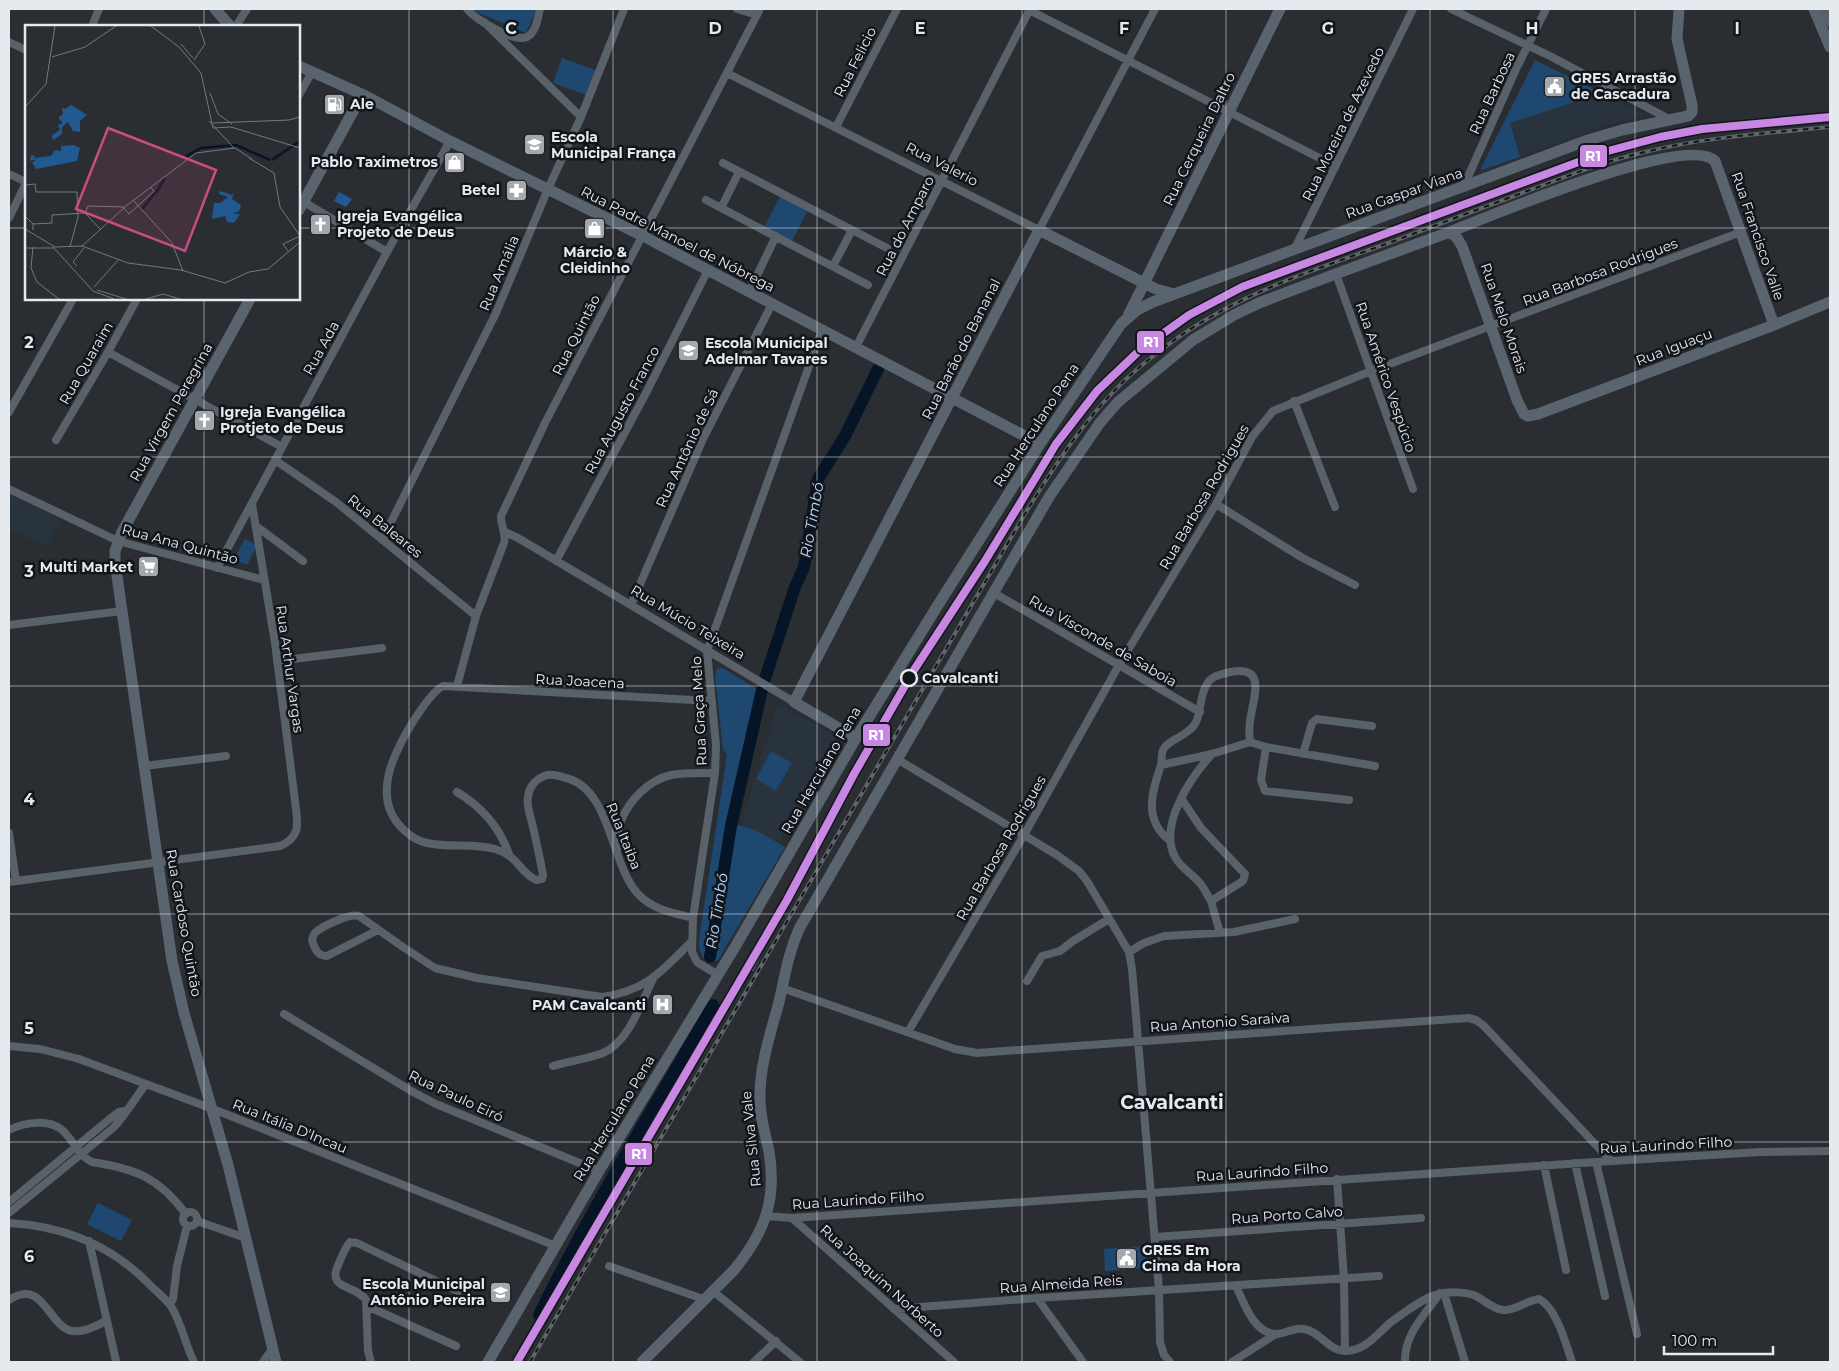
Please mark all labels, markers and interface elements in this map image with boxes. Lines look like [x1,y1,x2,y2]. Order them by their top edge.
text: C [505,19,517,38]
text: D [708,19,722,38]
text: E [915,19,925,38]
text: F [1119,19,1129,38]
text: G [1322,19,1334,38]
text: H [1526,19,1538,38]
text: I [1734,19,1740,38]
street label: Rua Felicio [830,24,880,100]
inset map [25,25,300,300]
street label: Rua Moreira de Azevedo [1298,44,1388,204]
street label: Rua Barbosa [1465,49,1519,137]
street label: Rua Cerqueira Daltro [1159,69,1239,209]
place label: GRES Arrastão de Cascadura [1571,69,1676,103]
public building icon: GRES Arrastão de Cascadura [1543,74,1567,98]
fuel station icon: Ale [322,92,346,116]
place label: Ale [349,95,374,113]
place label: Escola Municipal França [551,128,676,162]
school or university icon: Escola Municipal França [523,133,547,157]
street label: Rua Valerio [903,138,981,190]
line badge: R1 [1579,144,1608,168]
text: R1 [1585,147,1601,165]
shop icon: Pablo Taximetros [442,150,466,174]
place label: Pablo Taximetros [311,153,439,171]
street label: Rua Gaspar Viana [1343,163,1465,223]
street label: Rua Francisco Valle [1728,169,1788,303]
street label: Rua do Amparo [872,173,938,279]
pharmacy icon: Betel [504,178,528,202]
place label: Betel [462,181,500,199]
street label: Rua Padre Manoel de Nóbrega [578,182,778,296]
place label: Igreja Evangélica Projeto de Deus [337,207,463,241]
church icon: Igreja Evangélica Projeto de Deus [309,212,333,236]
shop icon: Márcio & Cleidinho [583,217,607,241]
street label: Rua Amália [475,232,523,314]
street label: Rua Barbosa Rodrigues [1520,234,1680,310]
place label: Márcio & Cleidinho [560,243,630,277]
street label: Rua Melo Morais [1477,260,1531,376]
street label: Rua Barão do Bananal [918,275,1004,423]
street label: Rua Quintão [548,291,604,378]
street label: Rua Américo Vespúcio [1352,299,1420,455]
street label: Rua Quaraim [55,318,117,408]
street label: Rua Ada [299,318,343,378]
street label: Rua Iguaçu [1633,324,1715,370]
line badge: R1 [1136,330,1165,354]
text: 2 [24,333,34,352]
text: R1 [1143,333,1159,351]
place label: Escola Municipal Adelmar Tavares [704,334,828,368]
school or university icon: Escola Municipal Adelmar Tavares [677,339,701,363]
street label: Rua Virgem Peregrina [125,340,217,484]
street label: Rua Augusto Franco [581,343,663,477]
street label: Rua Herculano Pena [989,360,1083,490]
street label: Rua Antônio de Sá [652,386,722,510]
place label: Igreja Evangélica Protjeto de Deus [220,403,346,437]
church icon: Igreja Evangélica Protjeto de Deus [192,408,216,432]
street label: Rua Barbosa Rodrigues [1155,421,1253,573]
water label: Rio Timbó [796,481,827,559]
street label: Rua Baleares [344,490,426,562]
street label: Rua Ana Quintão [120,520,240,568]
supermarket icon: Multi Market [137,555,161,579]
place label: Multi Market [40,558,133,576]
text: 3 [23,562,34,581]
street label: Rua Múcio Teixeira [627,581,749,663]
street label: Rua Visconde de Saboia [1026,591,1180,691]
street label: Rua Arthur Vargas [272,604,308,734]
street label: Rua Graça Melo [687,656,711,766]
marker: Cavalcanti [900,669,918,687]
place label: Cavalcanti [922,669,998,687]
street label: Rua Joacena [535,670,625,692]
street label: Rua Herculano Pena [777,703,865,837]
line badge: R1 [862,723,891,747]
text: R1 [868,726,884,744]
street label: Rua Barbosa Rodrigues [952,772,1050,924]
text: 4 [23,790,35,809]
street label: Rua Itaiba [602,800,646,872]
street label: Rua Cardoso Quintão [162,848,206,998]
water label: Rio Timbó [701,872,732,950]
hospital icon: PAM Cavalcanti [650,993,674,1017]
place label: PAM Cavalcanti [532,996,646,1014]
street label: Rua Antonio Saraiva [1149,1008,1291,1036]
text: 5 [24,1019,34,1038]
street label: Rua Herculano Pena [569,1052,659,1184]
street label: Rua Paulo Eiró [406,1066,506,1126]
street label: Rua Silva Vale [737,1090,765,1188]
district label: Cavalcanti [1120,1091,1224,1114]
street label: Rua Itália D'Incau [230,1095,350,1157]
street label: Rua Laurindo Filho [1599,1133,1733,1157]
line badge: R1 [624,1142,653,1166]
text: R1 [631,1145,647,1163]
street label: Rua Laurindo Filho [1195,1158,1329,1186]
street label: Rua Laurindo Filho [791,1186,925,1214]
street label: Rua Porto Calvo [1231,1202,1344,1228]
street label: Rua Joaquim Norberto [816,1221,948,1341]
place label: GRES Em Cima da Hora [1142,1241,1241,1275]
public building icon: GRES Em Cima da Hora [1114,1246,1138,1270]
text: 6 [24,1247,34,1266]
street label: Rua Almeida Reis [999,1271,1123,1297]
place label: Escola Municipal Antônio Pereira [362,1275,485,1309]
school or university icon: Escola Municipal Antônio Pereira [489,1280,513,1304]
scale bar [1664,1324,1773,1356]
text: 100 m [1672,1331,1717,1350]

